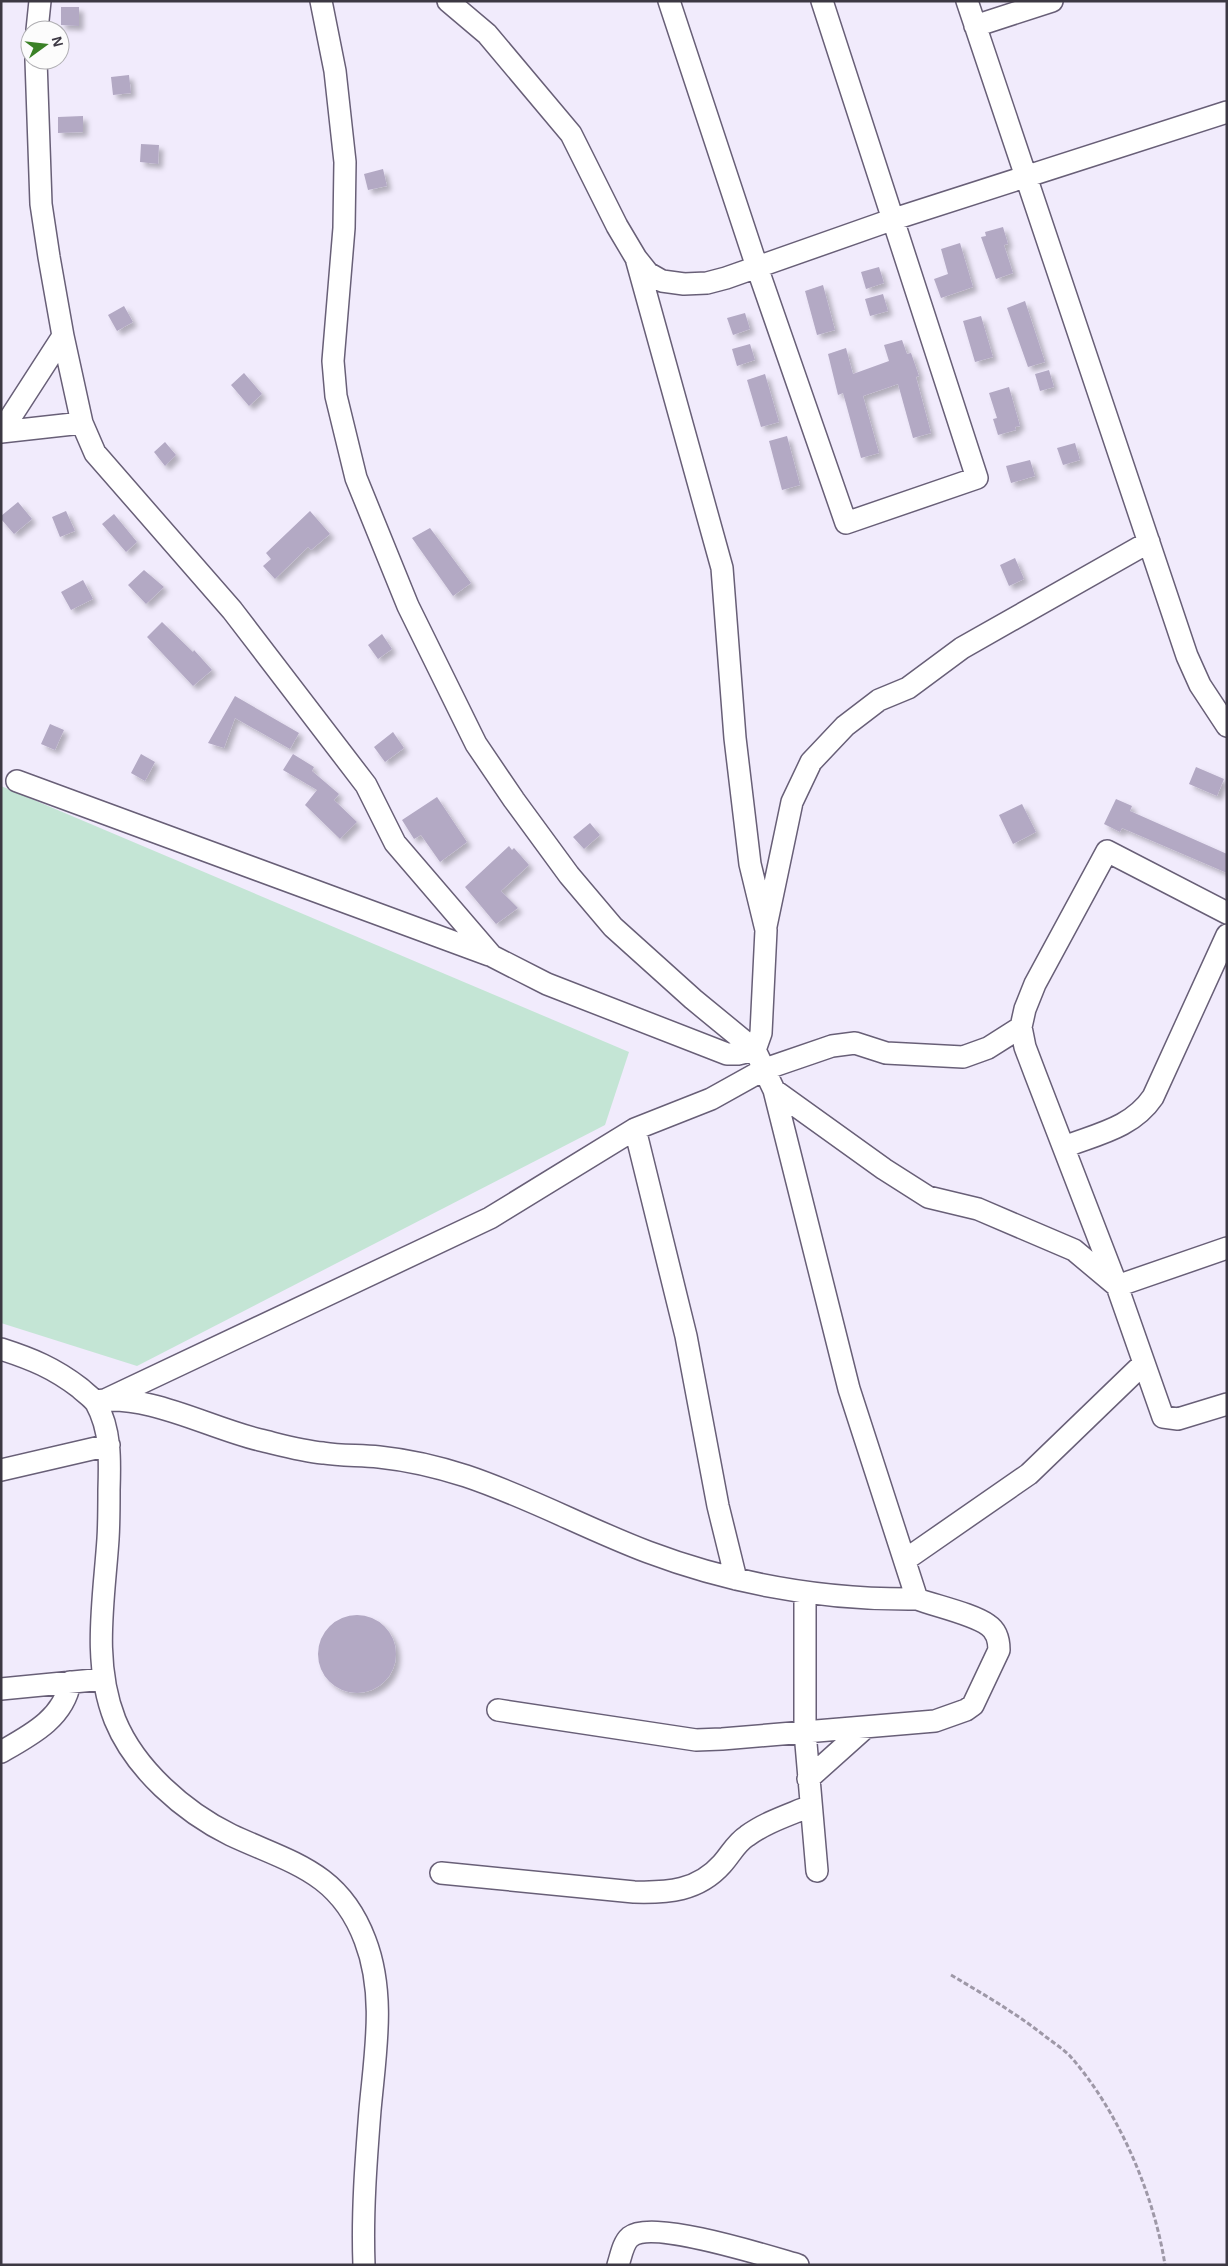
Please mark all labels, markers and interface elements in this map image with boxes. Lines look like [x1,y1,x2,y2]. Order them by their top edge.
north arrow [20,20,70,70]
text: N [49,35,67,49]

